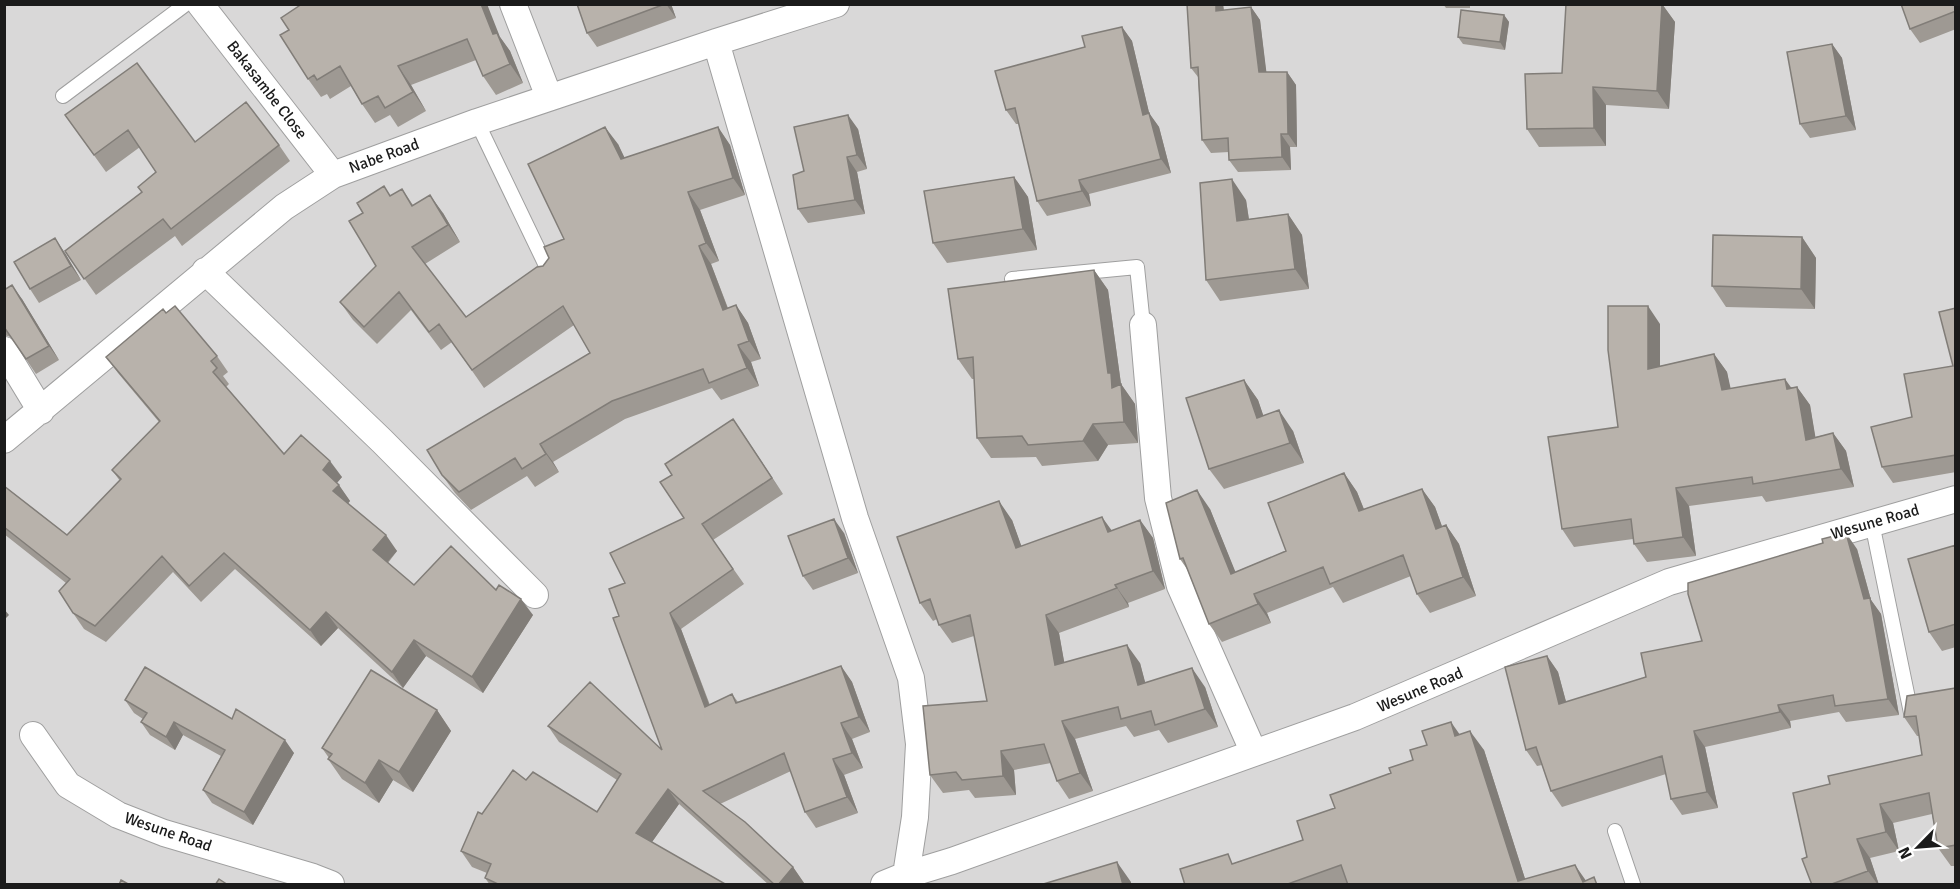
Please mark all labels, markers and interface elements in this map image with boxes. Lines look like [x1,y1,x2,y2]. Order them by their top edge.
street label: Bakasambe Close [222,37,312,143]
street label: Nabe Road [346,134,422,178]
street label: Wesune Road [1828,500,1922,544]
street label: Wesune Road [1374,663,1466,717]
street label: Wesune Road [122,808,214,856]
north arrow [1888,817,1948,877]
text: N [1894,844,1917,862]

